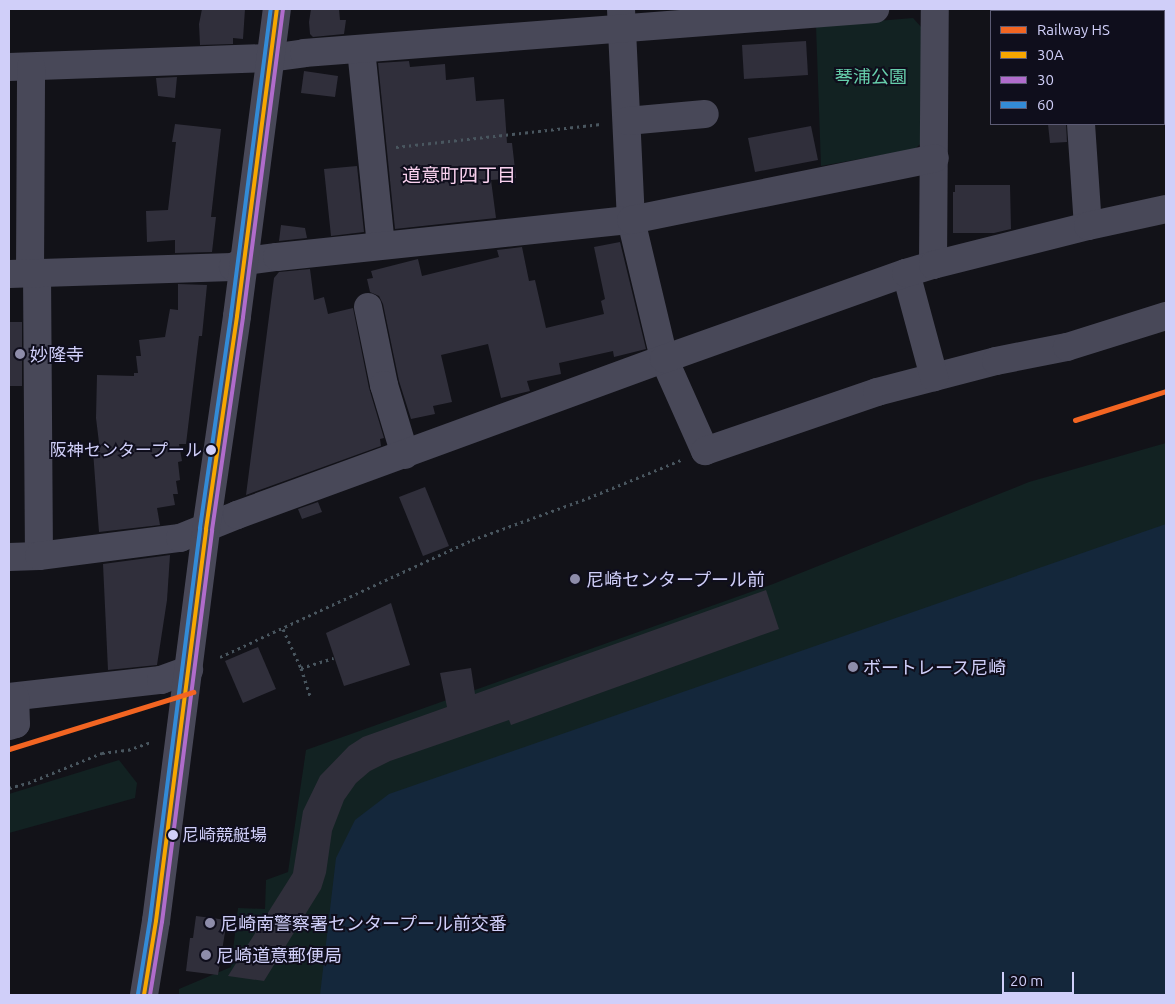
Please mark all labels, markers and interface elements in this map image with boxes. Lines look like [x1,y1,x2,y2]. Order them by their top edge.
legend [990,10,1165,125]
text: Railway HS [1037,21,1110,38]
text: 30A [1037,46,1064,63]
park label: 琴浦公園 [835,65,907,87]
text: 30 [1037,71,1054,88]
text: 60 [1037,96,1054,113]
district label: 道意町四丁目 [402,165,516,187]
place label: 妙隆寺 [30,343,84,365]
marker: 妙隆寺 [14,348,26,360]
place label: 阪神センタープール [49,440,202,460]
marker: 阪神センタープール [206,445,216,455]
place label: 尼崎センタープール前 [586,568,766,590]
marker: 尼崎センタープール前 [568,572,582,586]
place label: ボートレース尼崎 [863,656,1007,678]
marker: ボートレース尼崎 [847,661,859,673]
place label: 尼崎競艇場 [182,825,267,845]
marker: 尼崎競艇場 [168,830,178,840]
place label: 尼崎南警察署センタープール前交番 [220,912,508,934]
marker: 尼崎南警察署センタープール前交番 [204,917,216,929]
place label: 尼崎道意郵便局 [216,944,342,966]
marker: 尼崎道意郵便局 [200,949,212,961]
scale bar [1005,962,1078,994]
text: 20 m [1010,972,1043,989]

